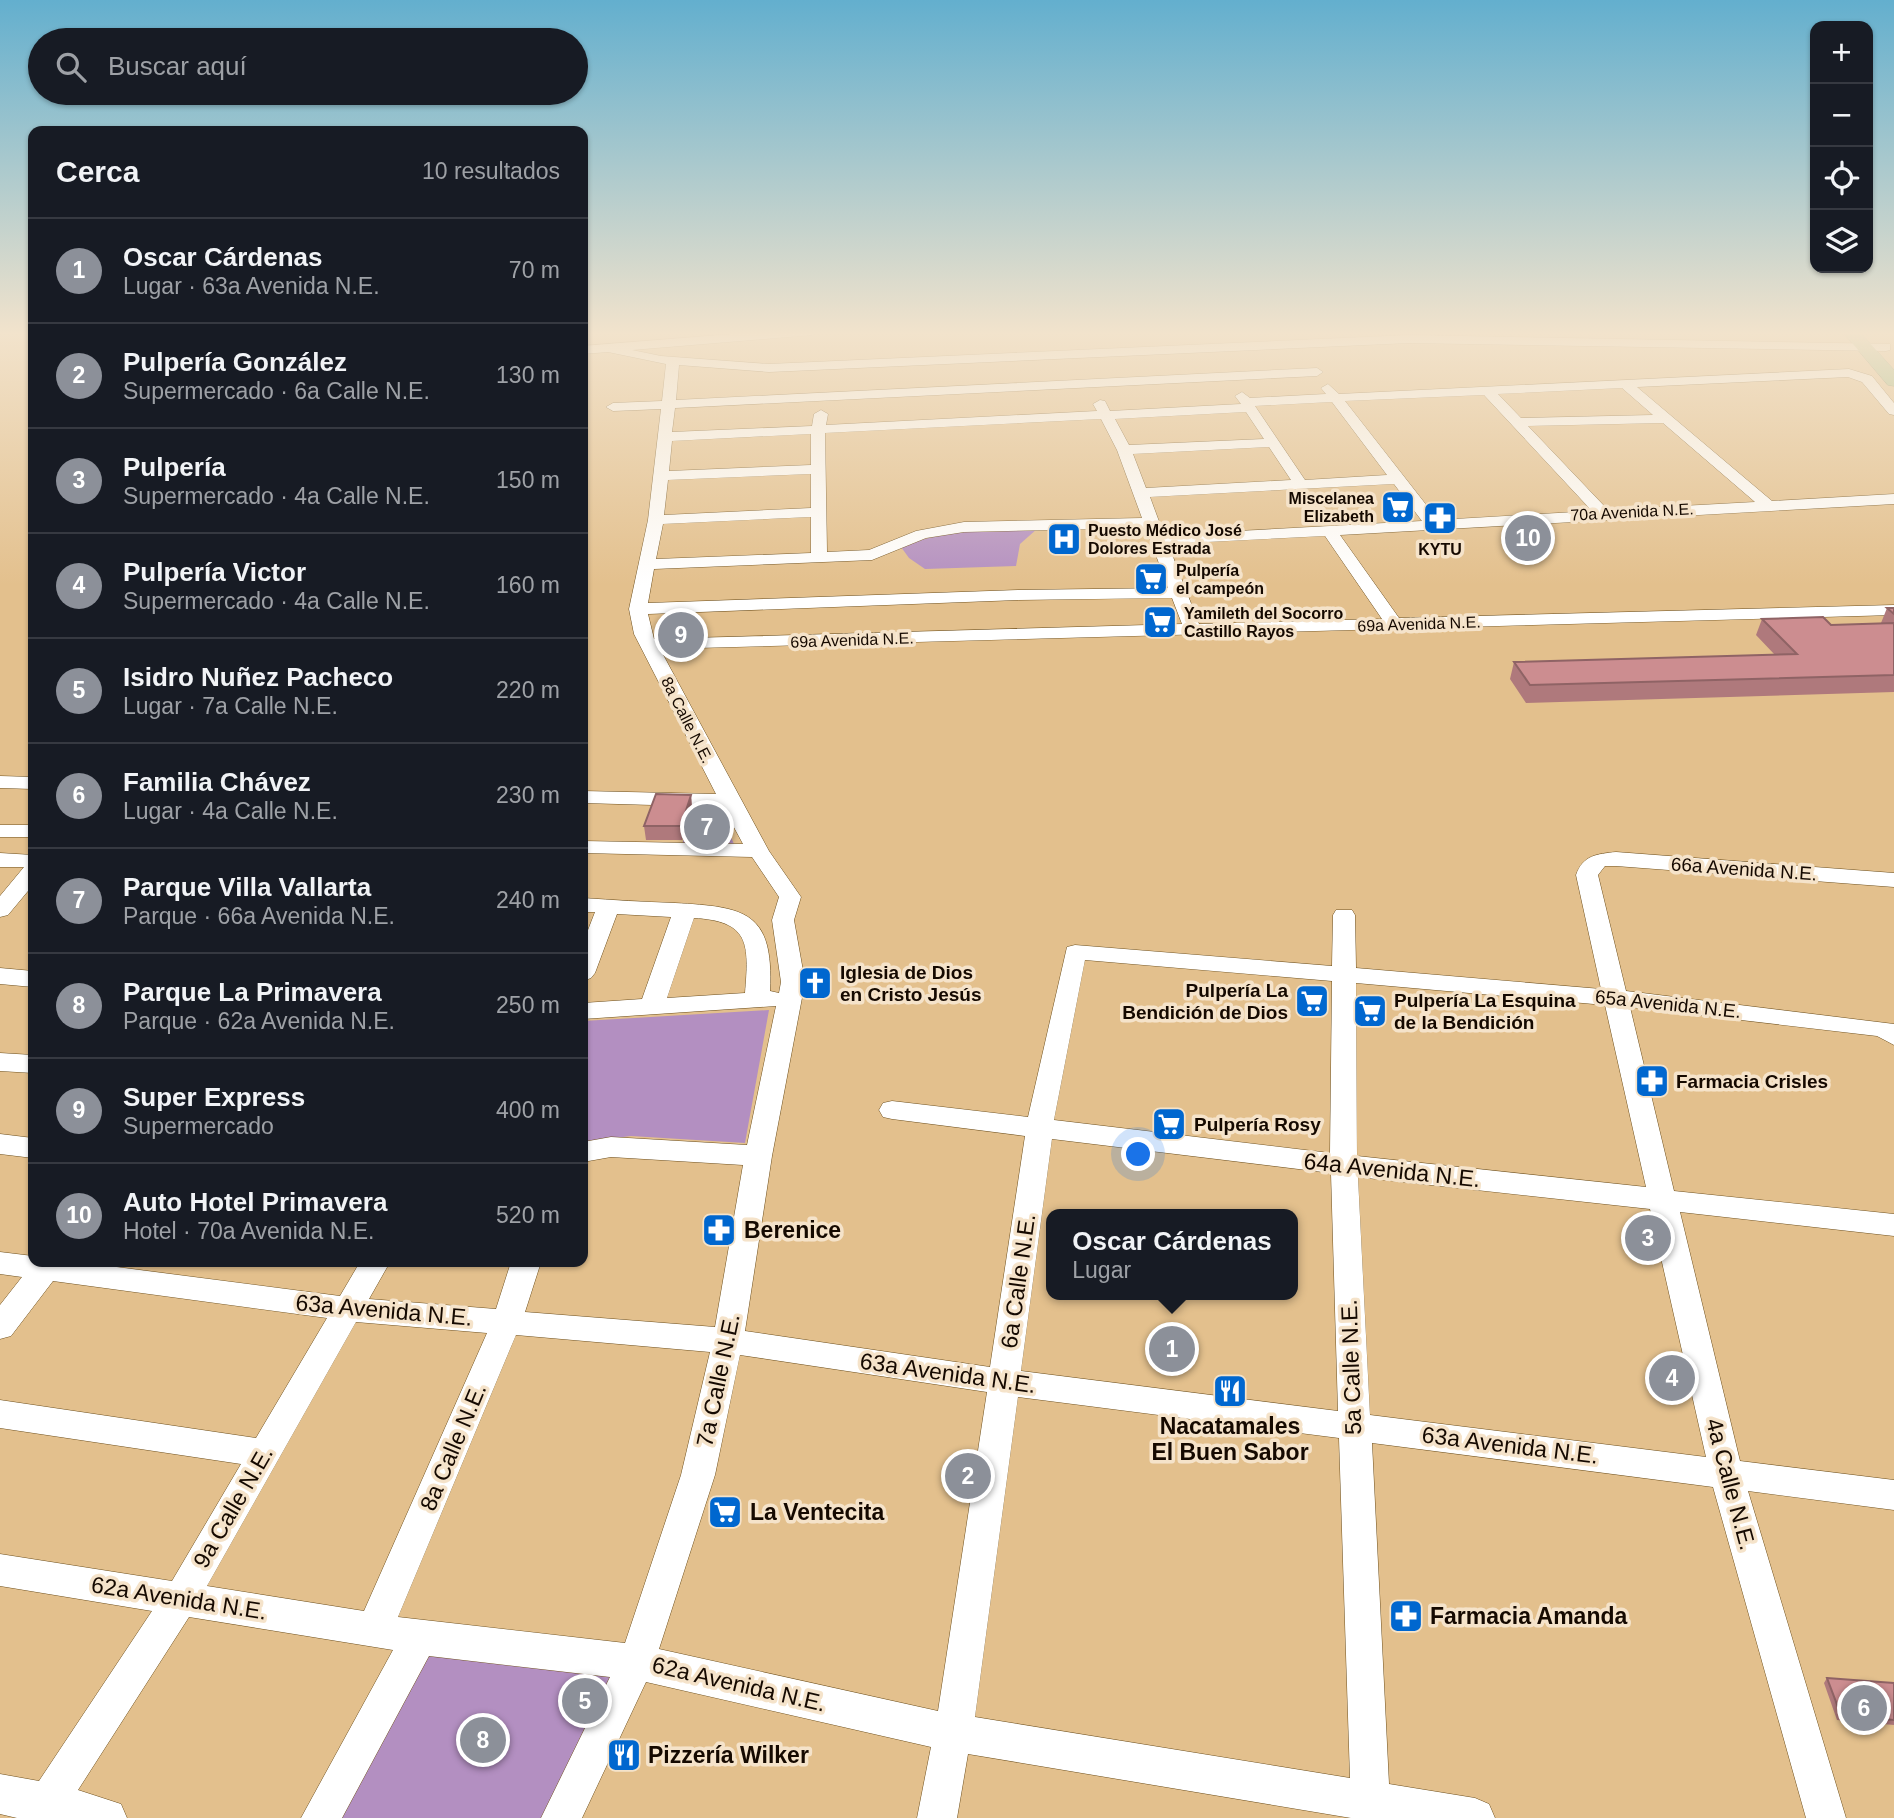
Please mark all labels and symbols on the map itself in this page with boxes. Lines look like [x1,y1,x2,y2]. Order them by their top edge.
supermarket icon: Miscelanea Elizabeth [1379,488,1417,526]
place label: Miscelanea Elizabeth [1289,490,1374,525]
pharmacy icon: KYTU [1421,499,1459,537]
street label: 70a Avenida N.E. [1570,500,1694,524]
pin: 10 [1505,512,1551,564]
hospital icon: Puesto Médico José Dolores Estrada [1045,520,1083,558]
place label: Puesto Médico José Dolores Estrada [1088,522,1242,557]
place label: KYTU [1418,541,1462,558]
supermarket icon: Pulpería el campeón [1132,560,1170,598]
place label: Pulpería el campeón [1176,562,1264,597]
supermarket icon: Yamileth del Socorro Castillo Rayos [1141,603,1179,641]
place label: Yamileth del Socorro Castillo Rayos [1184,605,1343,640]
pin: 9 [658,609,704,661]
street label: 69a Avenida N.E. [1357,613,1481,635]
street label: 69a Avenida N.E. [790,629,914,651]
street label: 8a Calle N.E. [658,674,716,766]
pin: 7 [684,801,730,853]
street label: 66a Avenida N.E. [1670,853,1818,885]
place label: Iglesia de Dios en Cristo Jesús [840,962,982,1005]
church icon: Iglesia de Dios en Cristo Jesús [796,964,834,1002]
place label: Pulpería La Bendición de Dios [1122,980,1288,1023]
supermarket icon: Pulpería La Bendición de Dios [1293,982,1331,1020]
street label: 65a Avenida N.E. [1594,986,1742,1022]
place label: Pulpería La Esquina de la Bendición [1394,990,1576,1033]
supermarket icon: Pulpería La Esquina de la Bendición [1351,992,1389,1030]
pharmacy icon: Farmacia Crisles [1633,1062,1671,1100]
place label: Farmacia Crisles [1676,1071,1828,1092]
supermarket icon: Pulpería Rosy [1150,1105,1188,1143]
place label: Pulpería Rosy [1194,1114,1321,1135]
your location [1121,1137,1155,1171]
street label: 64a Avenida N.E. [1302,1148,1482,1192]
pharmacy icon: Berenice [700,1211,738,1249]
street label: 6a Calle N.E. [996,1212,1040,1350]
pin: 3 [1625,1212,1671,1264]
place label: Berenice [744,1217,841,1243]
street label: 63a Avenida N.E. [295,1289,473,1331]
street label: 5a Calle N.E. [1336,1299,1366,1435]
street label: 7a Calle N.E. [691,1311,745,1449]
pin: 1 [1149,1323,1195,1375]
street label: 63a Avenida N.E. [858,1348,1038,1398]
pin: 4 [1649,1352,1695,1404]
restaurant icon: Nacatamales El Buen Sabor [1211,1372,1249,1410]
street label: 8a Calle N.E. [415,1380,491,1514]
place label: Nacatamales El Buen Sabor [1151,1413,1309,1465]
street label: 4a Calle N.E. [1701,1415,1761,1553]
street label: 63a Avenida N.E. [1420,1421,1600,1469]
street label: 9a Calle N.E. [188,1442,278,1572]
pin: 2 [945,1450,991,1502]
supermarket icon: La Ventecita [706,1493,744,1531]
place label: La Ventecita [750,1499,884,1525]
street label: 62a Avenida N.E. [89,1571,269,1625]
pharmacy icon: Farmacia Amanda [1387,1597,1425,1635]
place label: Farmacia Amanda [1430,1603,1627,1629]
street label: 62a Avenida N.E. [650,1651,828,1717]
pin: 5 [562,1675,608,1727]
pin: 6 [1841,1682,1887,1734]
pin: 8 [460,1714,506,1766]
restaurant icon: Pizzería Wilker [605,1736,643,1774]
place label: Pizzería Wilker [648,1742,809,1768]

